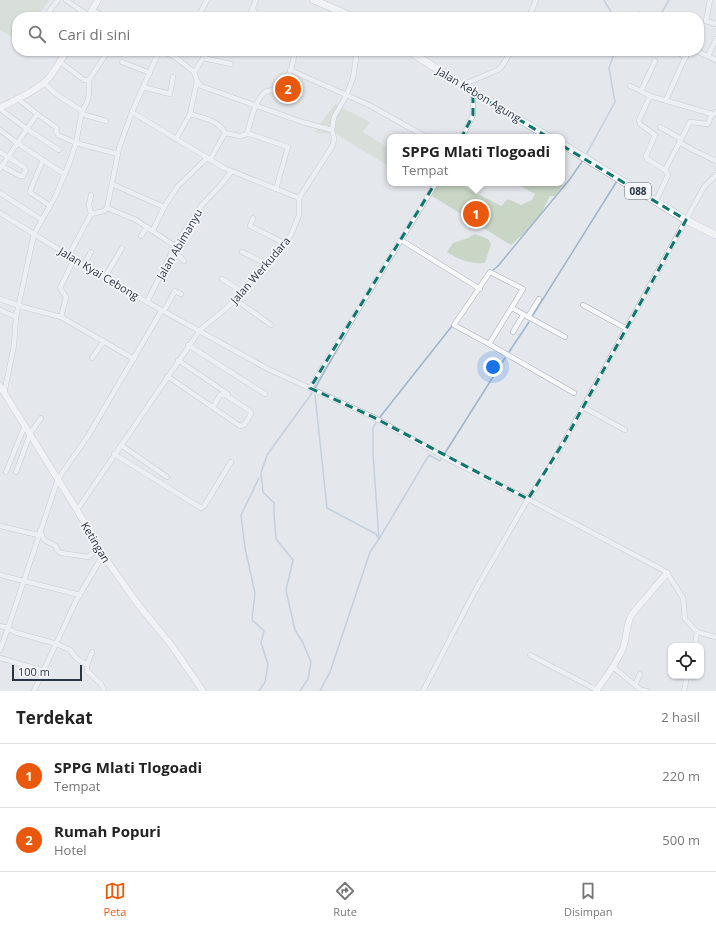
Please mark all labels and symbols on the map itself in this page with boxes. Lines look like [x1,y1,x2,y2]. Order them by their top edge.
street label: Jalan Kebon Agung [433,62,524,125]
pin: 2 [275,74,301,104]
road number: 088 [625,183,651,199]
pin: 1 [463,199,489,229]
street label: Jalan Abimanyu [152,206,205,283]
street label: Jalan Werkudara [226,233,293,308]
street label: Jalan Kyai Cebong [55,243,142,303]
your location [483,357,503,377]
street label: Ketingan [78,519,114,565]
scale bar [12,663,82,682]

